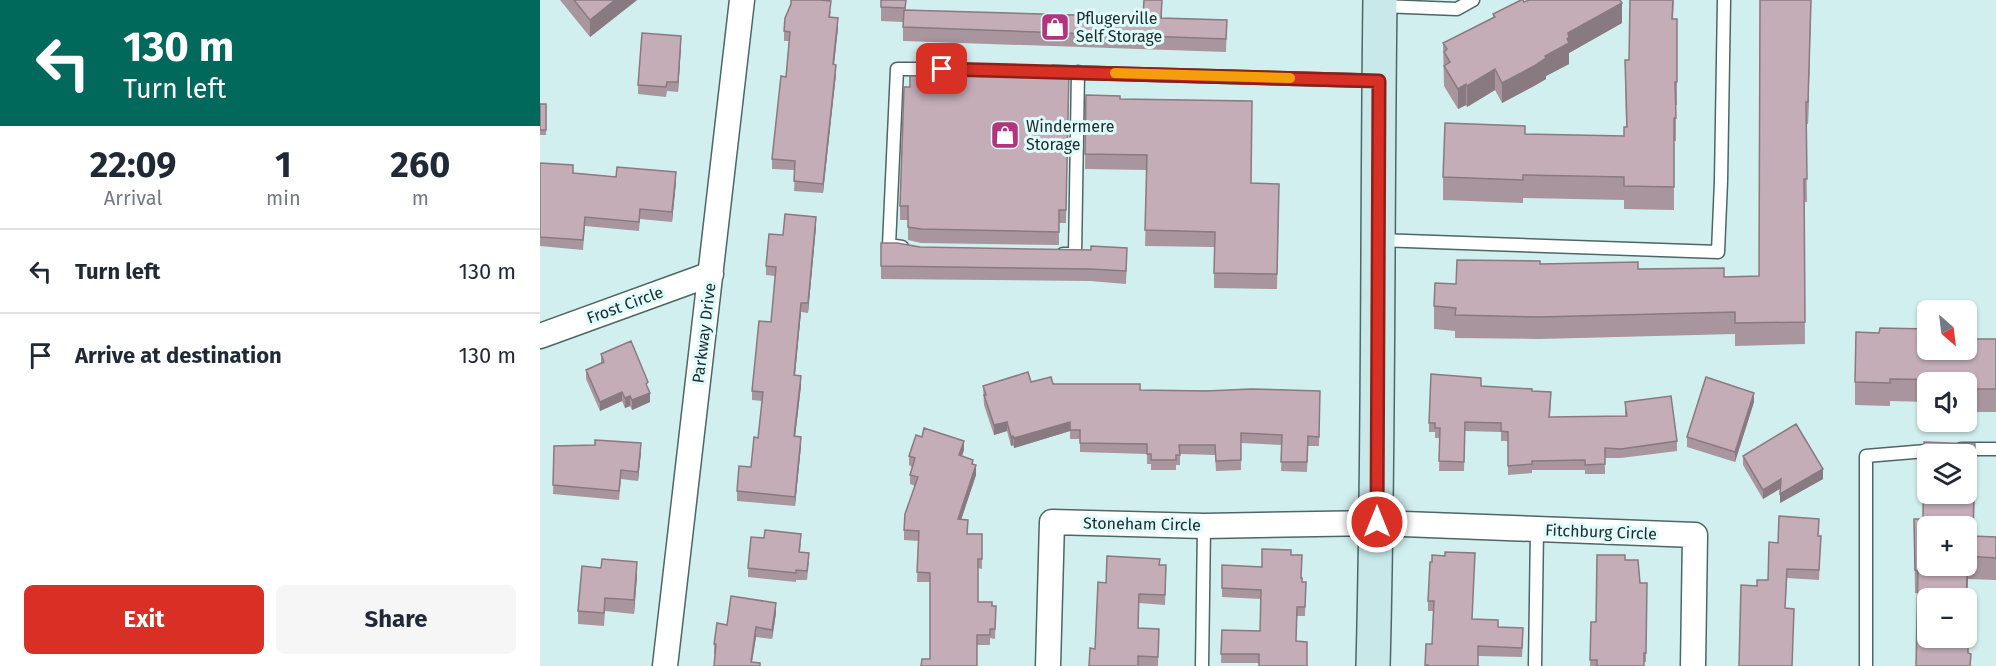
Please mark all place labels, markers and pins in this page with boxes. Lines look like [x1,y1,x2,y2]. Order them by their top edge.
place label: Pflugerville Self Storage [1076,9,1162,46]
shop icon: Pflugerville Self Storage [1039,11,1071,43]
pin [916,43,967,94]
place label: Windermere Storage [1026,117,1114,154]
shop icon: Windermere Storage [989,119,1021,151]

